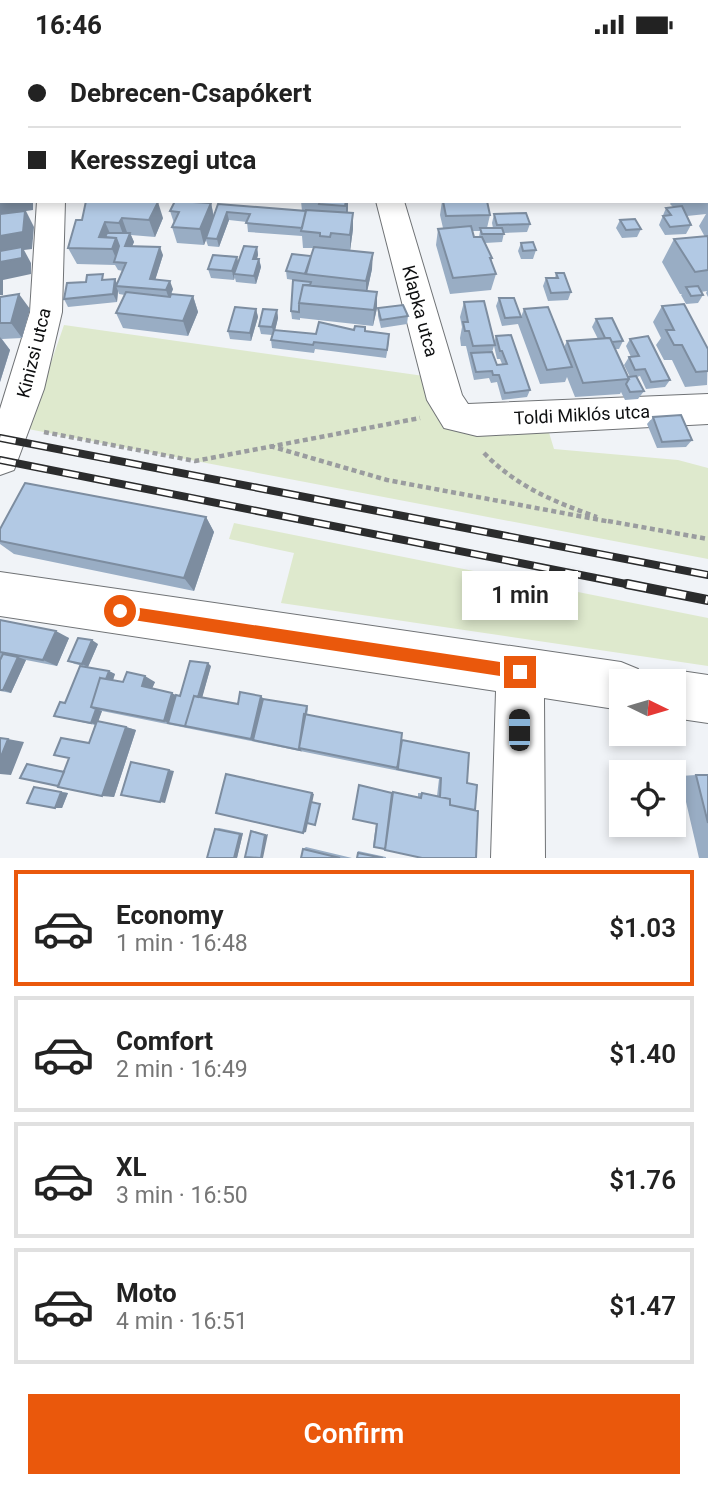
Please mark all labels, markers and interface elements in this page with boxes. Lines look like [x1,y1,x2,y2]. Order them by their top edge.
text: 16:46 [35,10,102,40]
text: Debrecen-Csapókert [70,78,312,108]
text: Keresszegi utca [70,145,256,175]
street label: Klapka utca [398,263,443,359]
street label: Kinizsi utca [12,306,55,400]
street label: Toldi Miklós utca [513,400,651,429]
callout: 1 min [462,571,578,619]
text: 1 min [491,582,549,609]
route start [104,595,136,627]
route end [504,656,536,688]
north arrow [609,669,686,745]
map controls [609,669,686,837]
car [509,709,530,751]
button: locate [609,760,686,837]
icon: car [32,897,95,960]
text: Economy [116,900,223,930]
text: $1.03 [609,913,676,943]
text: 1 min · 16:48 [116,930,248,957]
icon: car [32,1023,95,1086]
text: Comfort [116,1026,213,1056]
text: $1.40 [609,1039,676,1069]
text: 2 min · 16:49 [116,1056,248,1083]
icon: car [32,1149,95,1212]
text: XL [116,1152,147,1182]
text: $1.76 [609,1165,676,1195]
text: 3 min · 16:50 [116,1182,248,1209]
icon: car [32,1275,95,1338]
text: Moto [116,1278,177,1308]
text: $1.47 [609,1291,676,1321]
text: 4 min · 16:51 [116,1308,248,1335]
button: Confirm [28,1394,680,1474]

